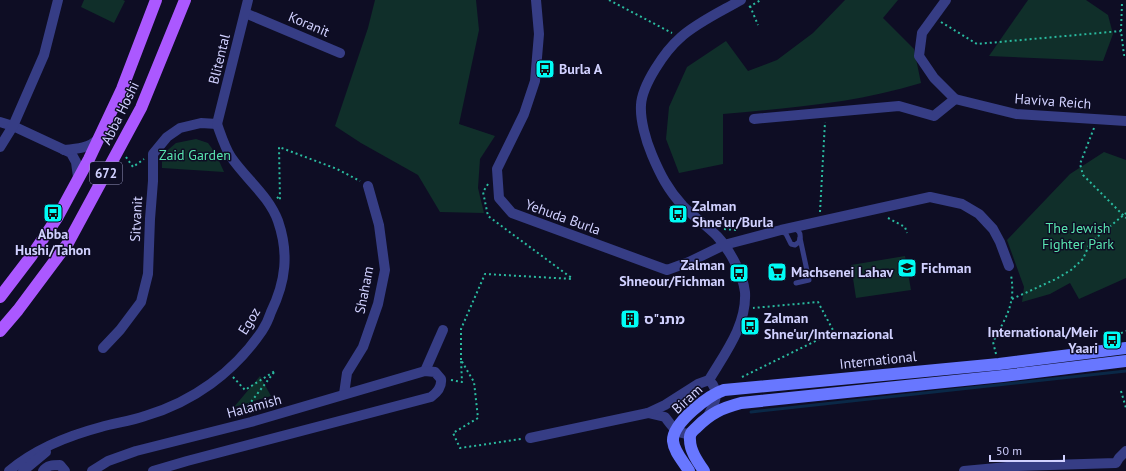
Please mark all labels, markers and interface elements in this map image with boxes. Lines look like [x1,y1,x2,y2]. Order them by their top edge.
street label: Koranit [286,7,333,41]
street label: Blitental [204,32,234,86]
bus stop icon: Burla A [534,58,556,80]
place label: Burla A [559,60,603,78]
street label: Abba Hoshi [97,78,143,148]
street label: Haviva Reich [1014,89,1092,113]
park label: Zaid Garden [159,146,231,164]
road number: 672 [90,162,122,184]
street label: Sitvanit [126,195,146,242]
street label: Yehuda Burla [523,195,603,239]
place label: Zalman Shne'ur/Burla [692,197,774,231]
bus stop icon: Abba Hushi/Tahon [42,202,64,224]
bus stop icon: Zalman Shne'ur/Burla [667,203,689,225]
park label: The Jewish Fighter Park [1042,219,1114,253]
place label: Abba Hushi/Tahon [15,225,91,259]
place label: Zalman Shneour/Fichman [619,256,725,290]
school or university icon: Fichman [896,257,918,279]
place label: Fichman [921,259,971,277]
supermarket icon: Machsenei Lahav [766,261,788,283]
bus stop icon: Zalman Shneour/Fichman [728,262,750,284]
place label: Machsenei Lahav [791,263,894,281]
street label: Shaham [351,265,377,315]
street label: Egoz [234,304,264,338]
building icon: מתנ"ס [619,308,641,330]
place label: Zalman Shne'ur/Internazional [764,309,894,343]
place label: מתנ"ס [644,310,685,328]
bus stop icon: Zalman Shne'ur/Internazional [739,315,761,337]
place label: International/Meir Yaari [987,323,1098,357]
bus stop icon: International/Meir Yaari [1101,329,1123,351]
street label: International [839,347,917,373]
street label: Biram [668,381,706,417]
street label: Halamish [225,390,283,422]
scale bar [990,437,1064,463]
text: 50 m [996,443,1022,458]

